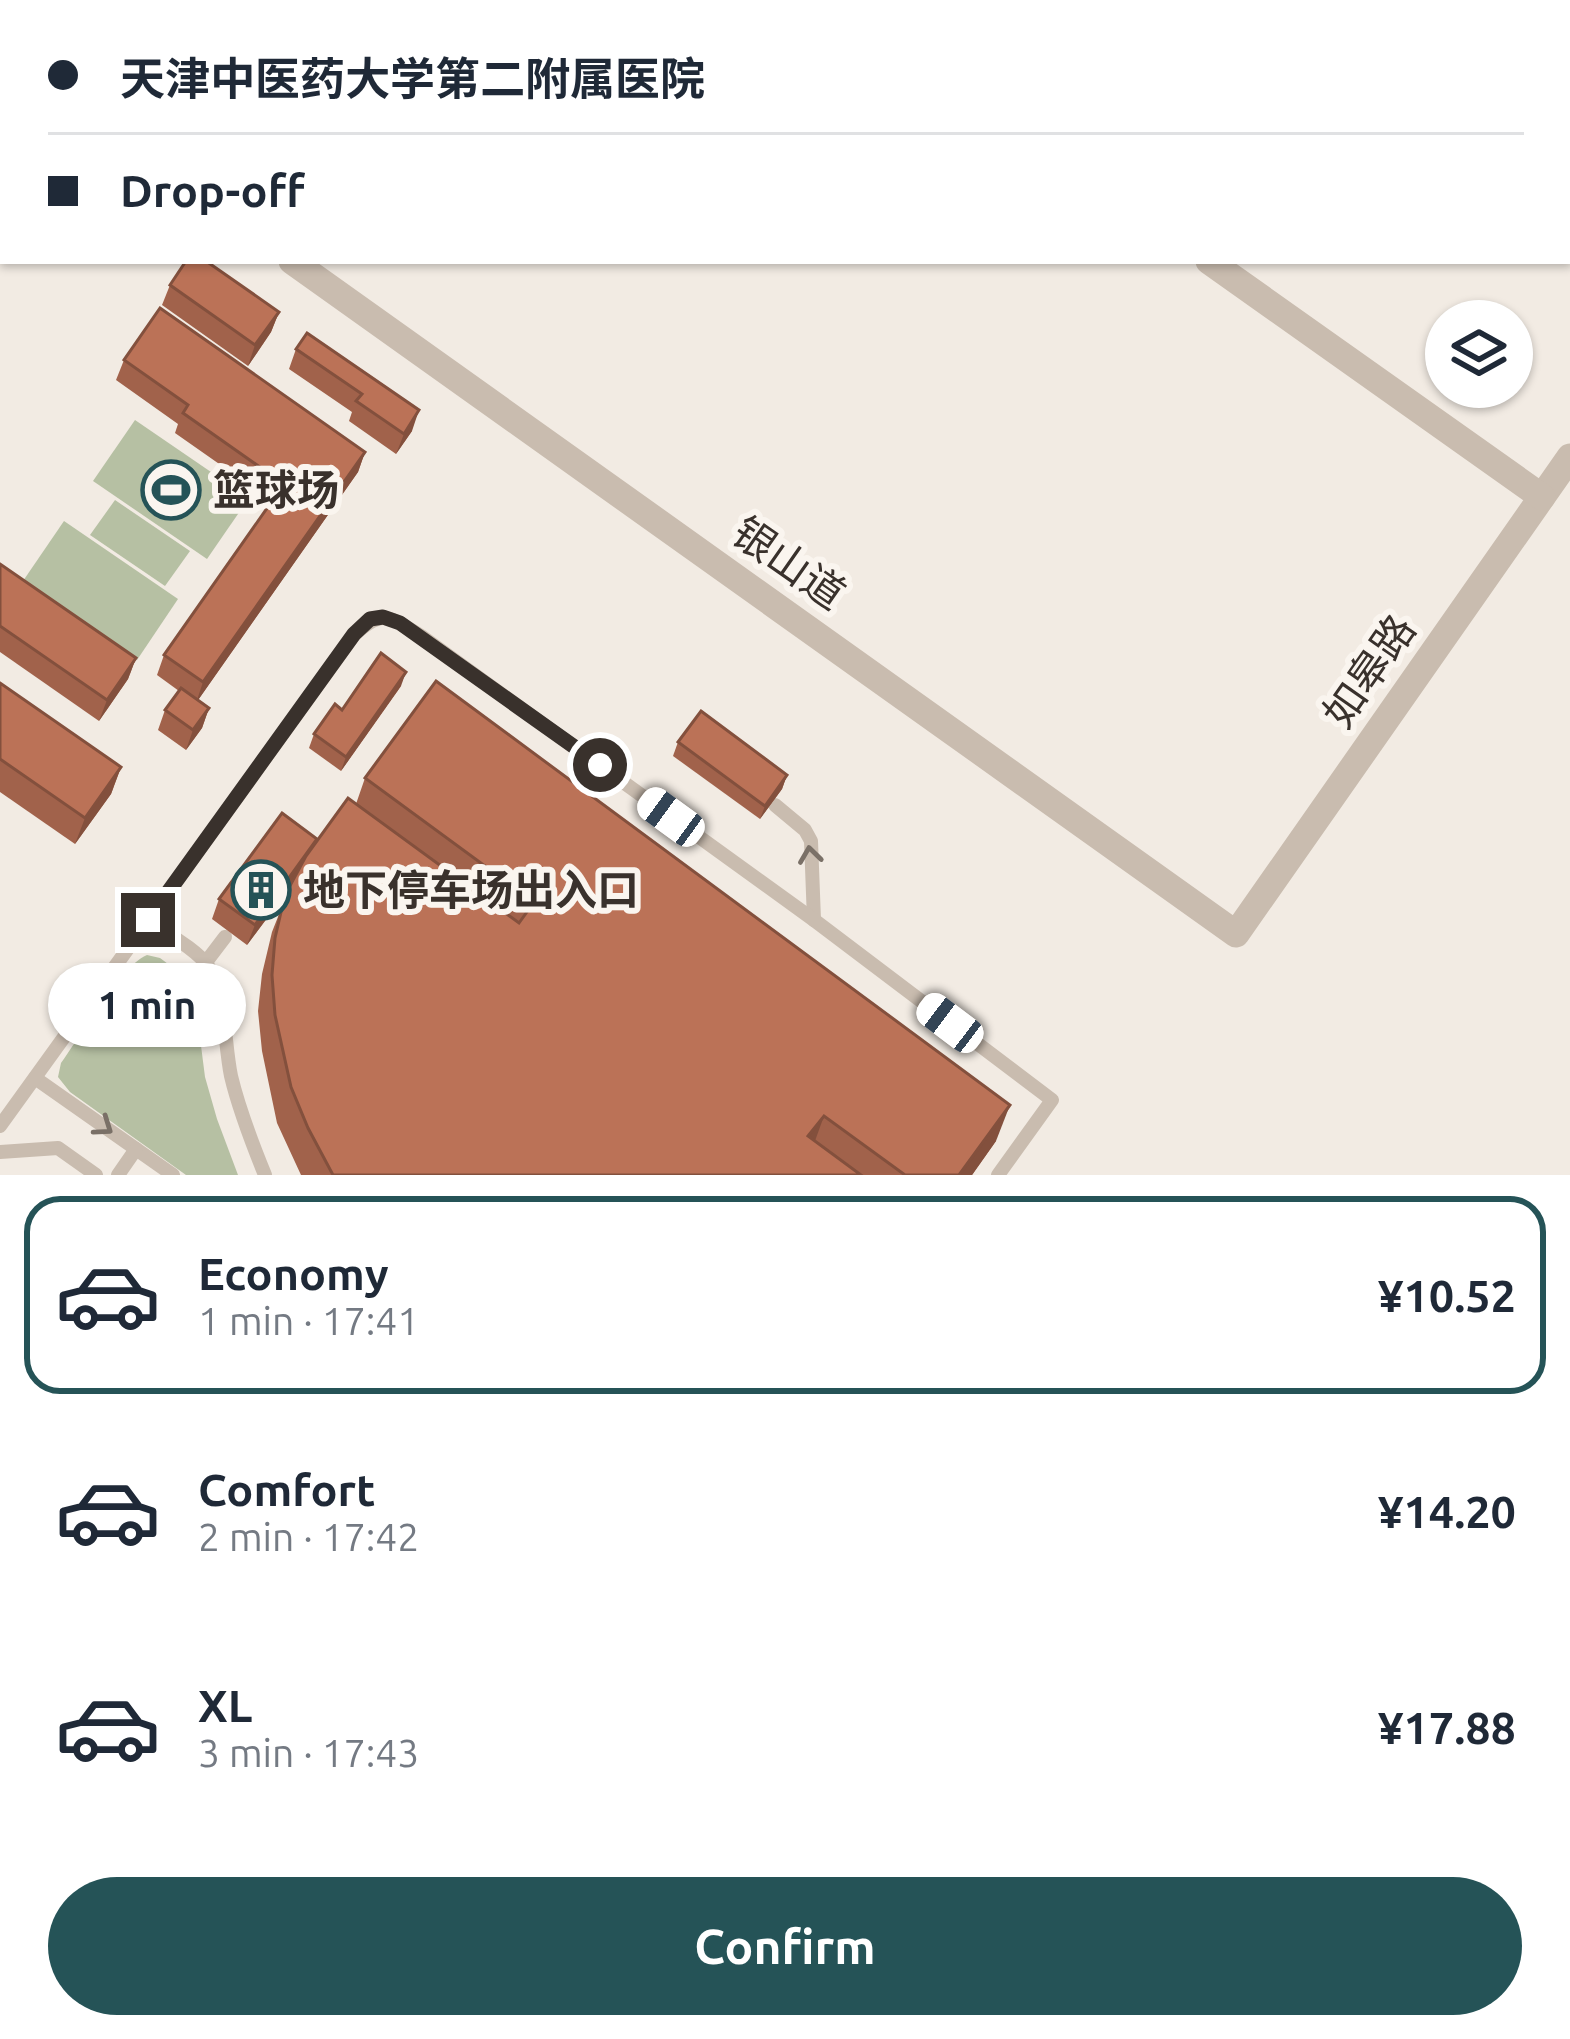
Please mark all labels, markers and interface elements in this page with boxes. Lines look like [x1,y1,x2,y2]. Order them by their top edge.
text: 天津中医药大学第二附属医院 [120,53,705,104]
text: Drop-off [120,165,305,216]
map controls [1425,300,1533,408]
button: layers [1425,300,1533,408]
sports icon: 篮球场 [140,459,202,521]
place label: 篮球场 [213,466,339,513]
street label: 银山道 [724,507,854,618]
street label: 如皋路 [1313,606,1424,736]
route start [573,738,627,792]
car [631,781,711,853]
one-way arrow [798,846,824,865]
building icon: 地下停车场出入口 [230,859,292,921]
place label: 地下停车场出入口 [303,866,639,913]
route end [121,893,175,947]
callout: 1 min [49,962,247,1046]
text: 1 min [98,983,196,1026]
car [910,987,990,1059]
one-way arrow [90,1113,112,1135]
icon: car [54,1241,162,1349]
text: Economy [198,1248,389,1299]
text: ¥10.52 [1378,1270,1516,1321]
text: 1 min · 17:41 [198,1299,419,1342]
icon: car [54,1457,162,1565]
text: Comfort [198,1464,375,1515]
text: ¥14.20 [1378,1486,1516,1537]
text: 2 min · 17:42 [198,1515,419,1558]
icon: car [54,1673,162,1781]
text: XL [198,1680,252,1731]
text: ¥17.88 [1378,1702,1516,1753]
text: 3 min · 17:43 [198,1731,419,1774]
button: Confirm [48,1877,1522,2015]

